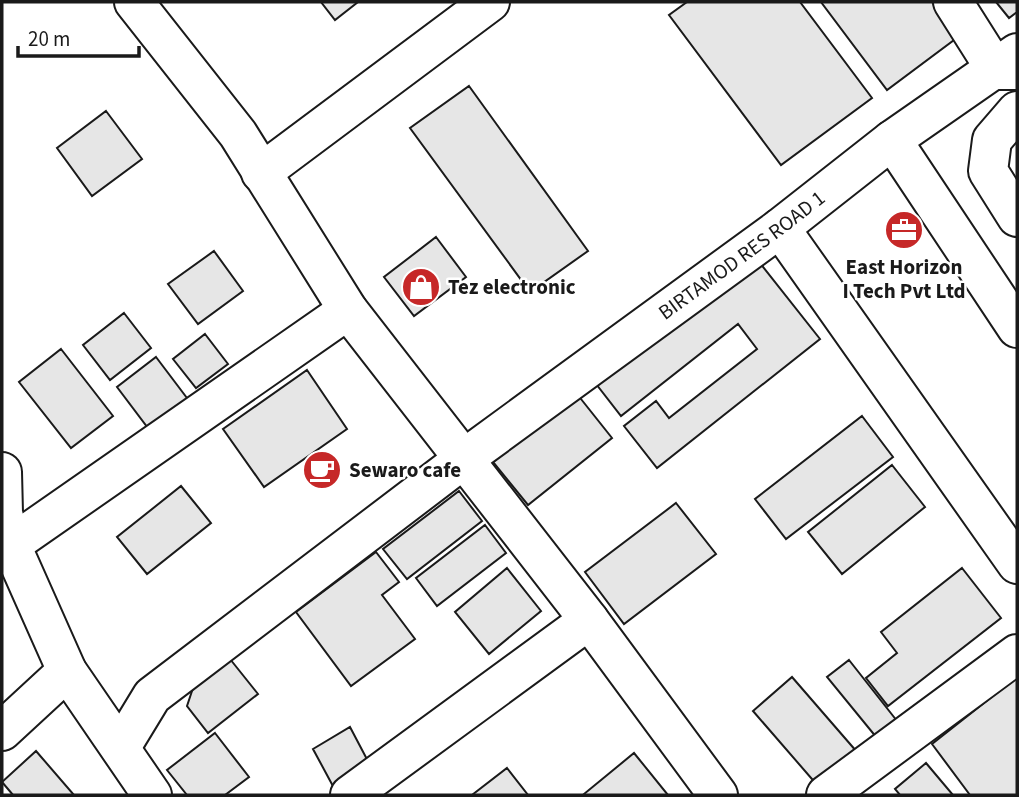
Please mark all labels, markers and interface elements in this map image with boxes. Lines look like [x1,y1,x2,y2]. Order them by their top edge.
scale bar [18,14,138,58]
text: 20 m [28,24,70,54]
street label: BIRTAMOD RES ROAD 1 [652,183,831,327]
office icon: East Horizon I Tech Pvt Ltd [883,209,925,251]
place label: East Horizon I Tech Pvt Ltd [842,252,966,306]
shop icon: Tez electronic [400,266,442,308]
place label: Tez electronic [448,272,576,302]
cafe icon: Sewaro cafe [301,449,343,491]
place label: Sewaro cafe [349,455,461,485]

